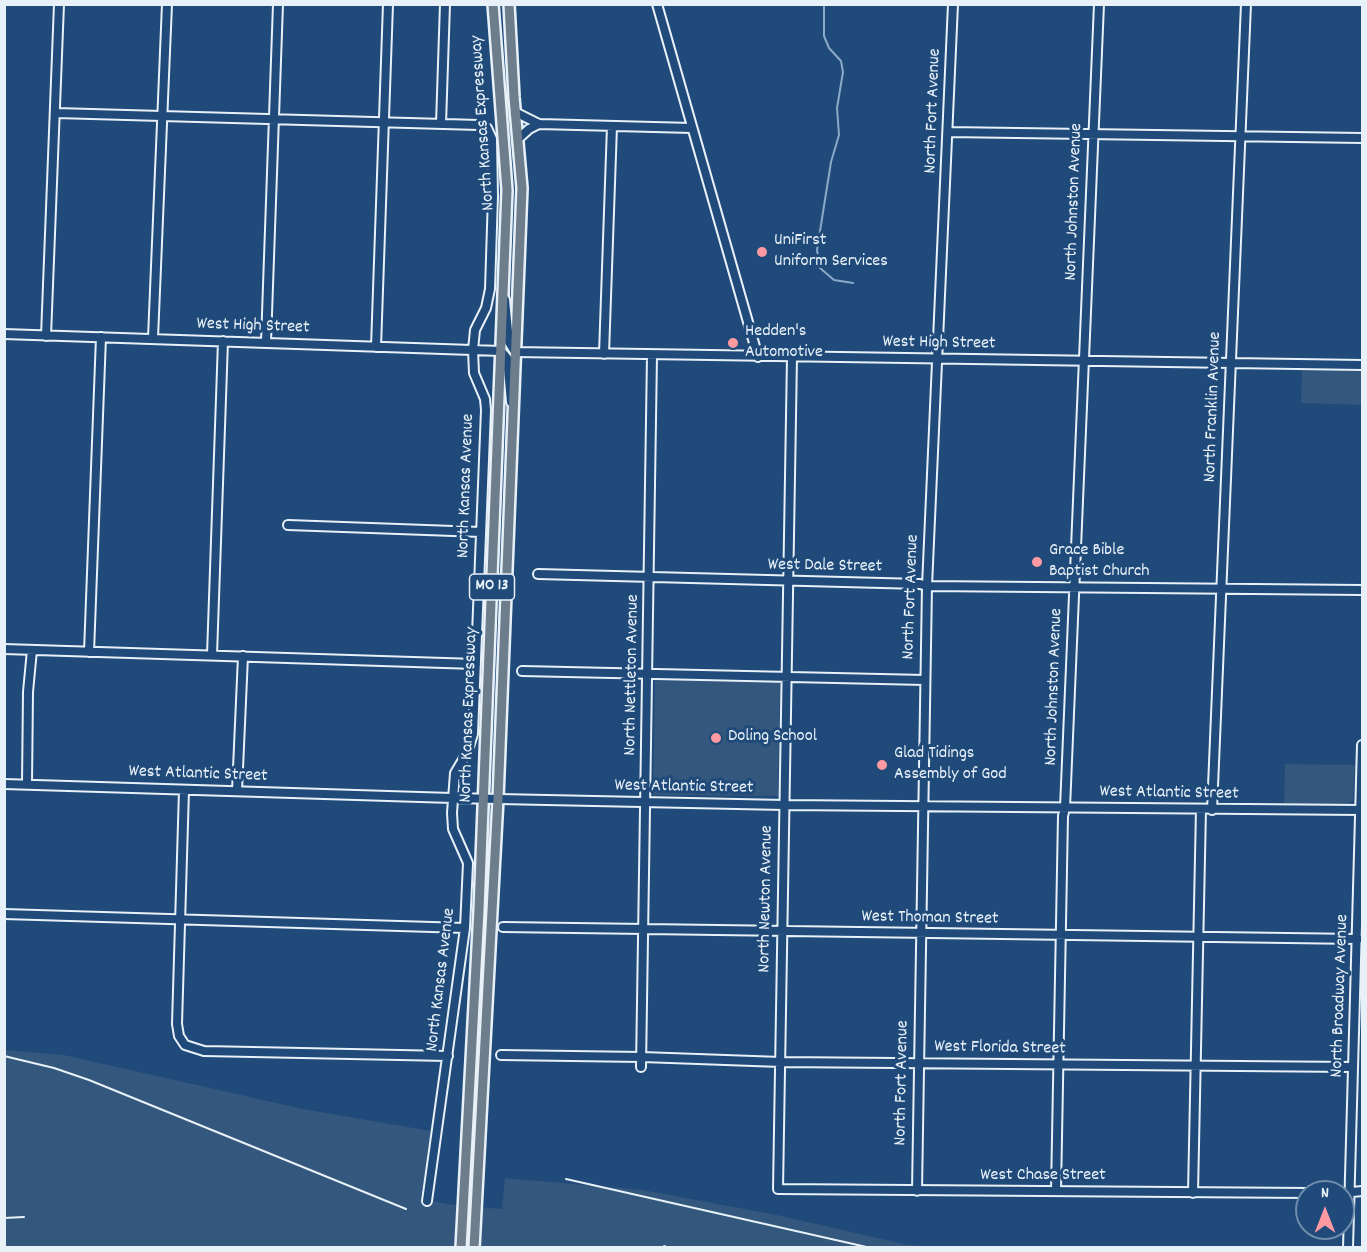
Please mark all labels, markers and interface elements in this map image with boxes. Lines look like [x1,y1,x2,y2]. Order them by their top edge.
street label: North Kansas Expressway [467,35,501,211]
street label: North Fort Avenue [921,48,947,174]
street label: North Johnston Avenue [1061,123,1089,281]
place label: UniFirst Uniform Services [774,231,888,274]
marker: UniFirst Uniform Services [755,245,769,259]
street label: West High Street [196,314,310,340]
place label: Hedden's Automotive [745,322,823,364]
street label: North Franklin Avenue [1201,331,1227,483]
street label: West High Street [882,332,996,356]
marker: Hedden's Automotive [726,336,740,350]
street label: North Kansas Avenue [454,413,480,559]
street label: North Fort Avenue [899,534,925,660]
place label: Grace Bible Baptist Church [1049,541,1150,584]
street label: West Dale Street [768,555,882,579]
marker: Grace Bible Baptist Church [1030,555,1044,569]
road number: MO 13 [470,574,514,600]
street label: North Nettleton Avenue [621,594,645,756]
street label: North Johnston Avenue [1041,608,1069,766]
street label: North Kansas Expressway [456,627,484,803]
place label: Doling School [728,727,817,749]
marker: Doling School [709,731,723,745]
place label: Glad Tidings Assembly of God [894,744,1007,786]
marker: Glad Tidings Assembly of God [875,758,889,772]
street label: West Atlantic Street [128,762,268,788]
street label: West Atlantic Street [614,776,754,800]
street label: West Atlantic Street [1099,782,1239,806]
street label: North Newton Avenue [755,825,779,973]
street label: North Kansas Avenue [422,907,462,1053]
street label: West Thoman Street [861,907,999,931]
street label: North Broadway Avenue [1327,914,1355,1078]
street label: North Fort Avenue [891,1020,915,1146]
street label: West Florida Street [934,1037,1066,1061]
street label: West Chase Street [980,1166,1106,1188]
north arrow [1295,1180,1355,1240]
text: N [1321,1182,1329,1205]

